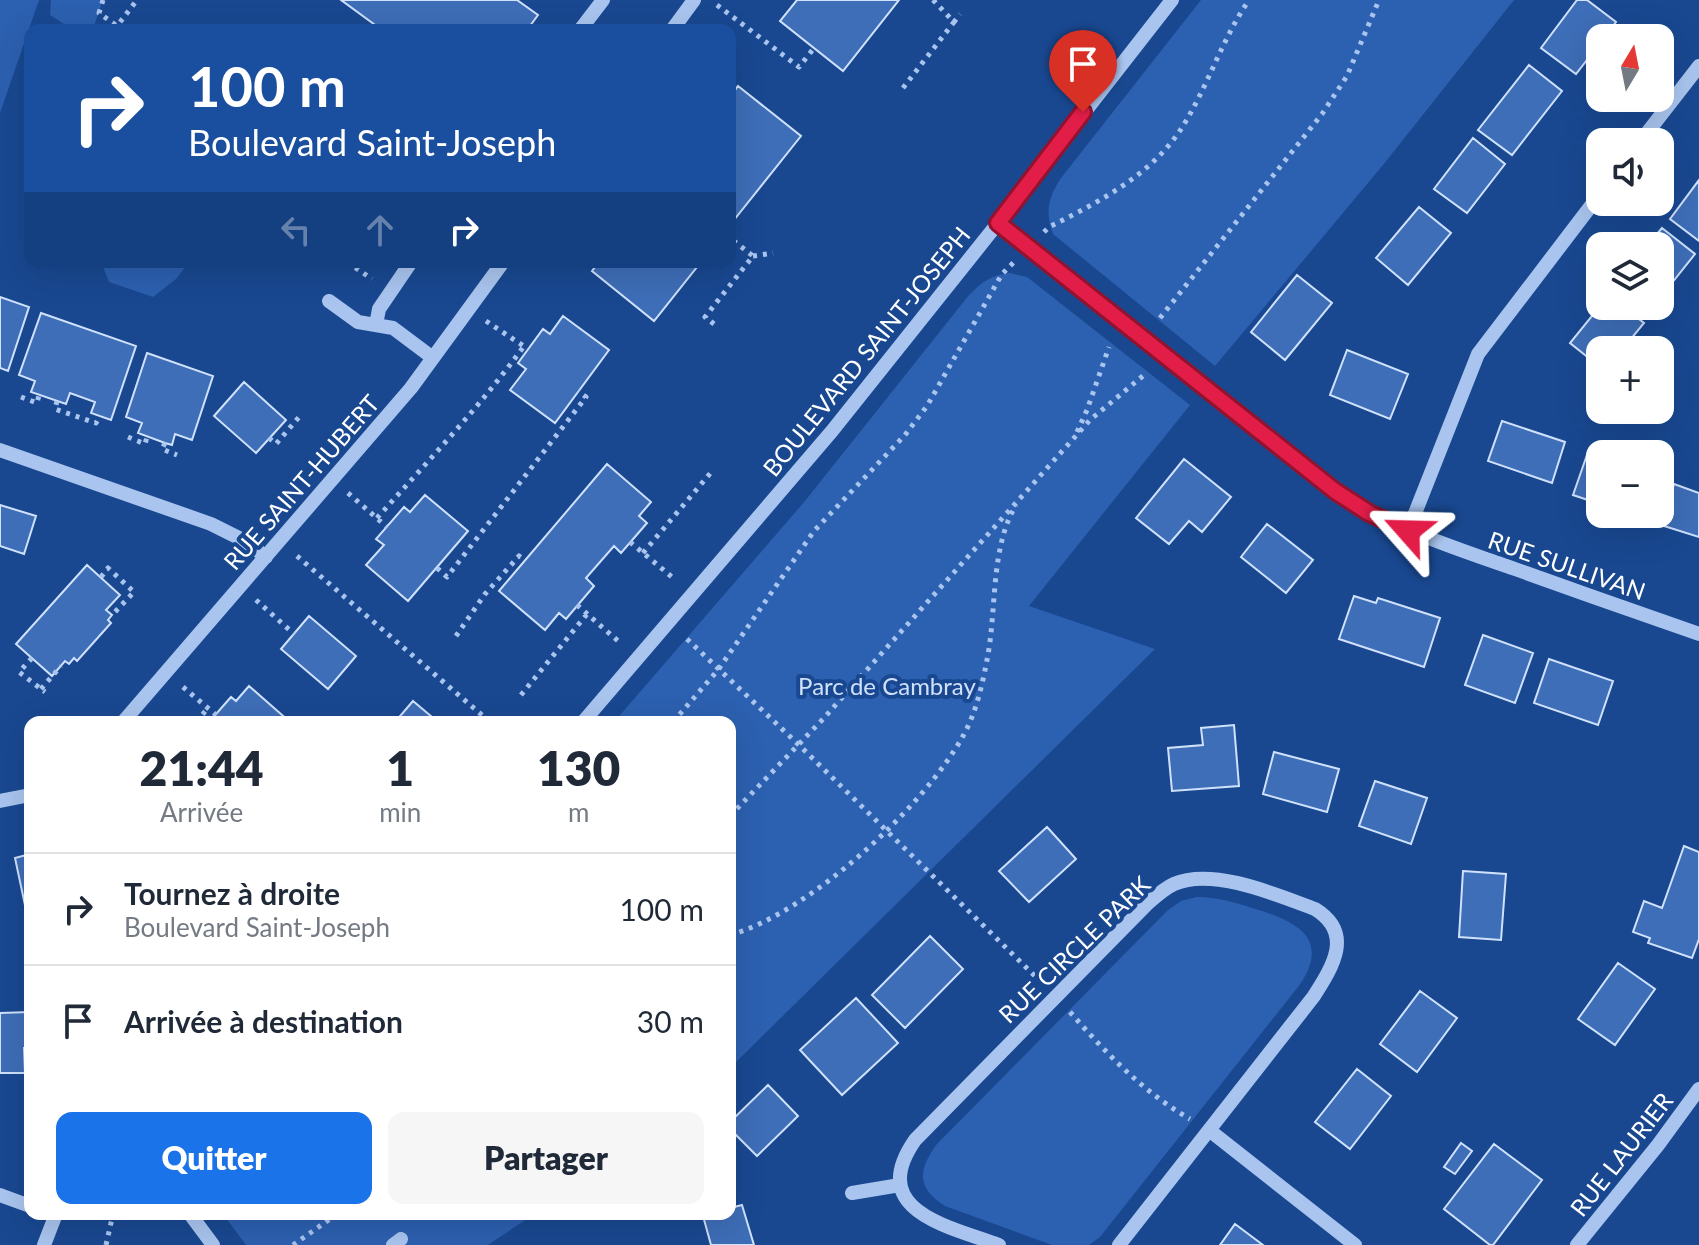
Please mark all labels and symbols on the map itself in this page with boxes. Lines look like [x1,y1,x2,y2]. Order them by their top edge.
north arrow [1586,24,1674,112]
pin [1049,30,1117,112]
street label: BOULEVARD SAINT-JOSEPH [756,220,976,482]
street label: RUE SAINT-HUBERT [217,389,385,575]
position arrow [1366,489,1450,573]
street label: RUE SULLIVAN [1485,525,1649,605]
park label: Parc de Cambray [798,671,977,700]
street label: RUE CIRCLE PARK [992,869,1156,1029]
street label: RUE LAURIER [1564,1086,1678,1222]

